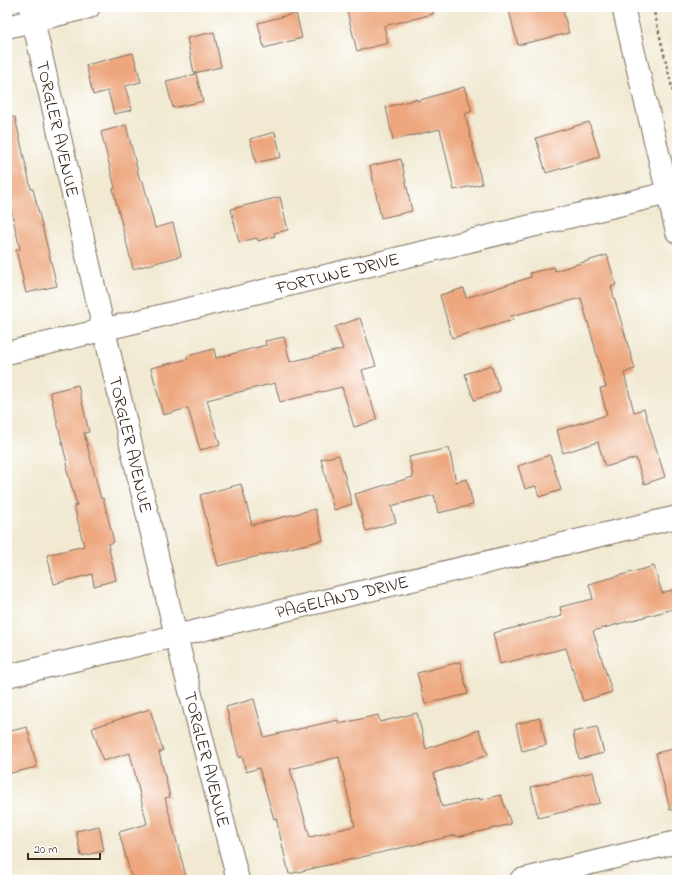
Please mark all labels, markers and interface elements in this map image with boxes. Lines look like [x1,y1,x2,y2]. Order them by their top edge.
street label: TORGLER AVENUE [28,58,84,200]
street label: FORTUNE DRIVE [273,247,402,303]
street label: TORGLER AVENUE [100,374,158,516]
street label: PAGELAND DRIVE [273,570,411,627]
street label: TORGLER AVENUE [176,689,235,831]
scale bar [28,835,100,861]
text: 20 m [34,841,57,859]

